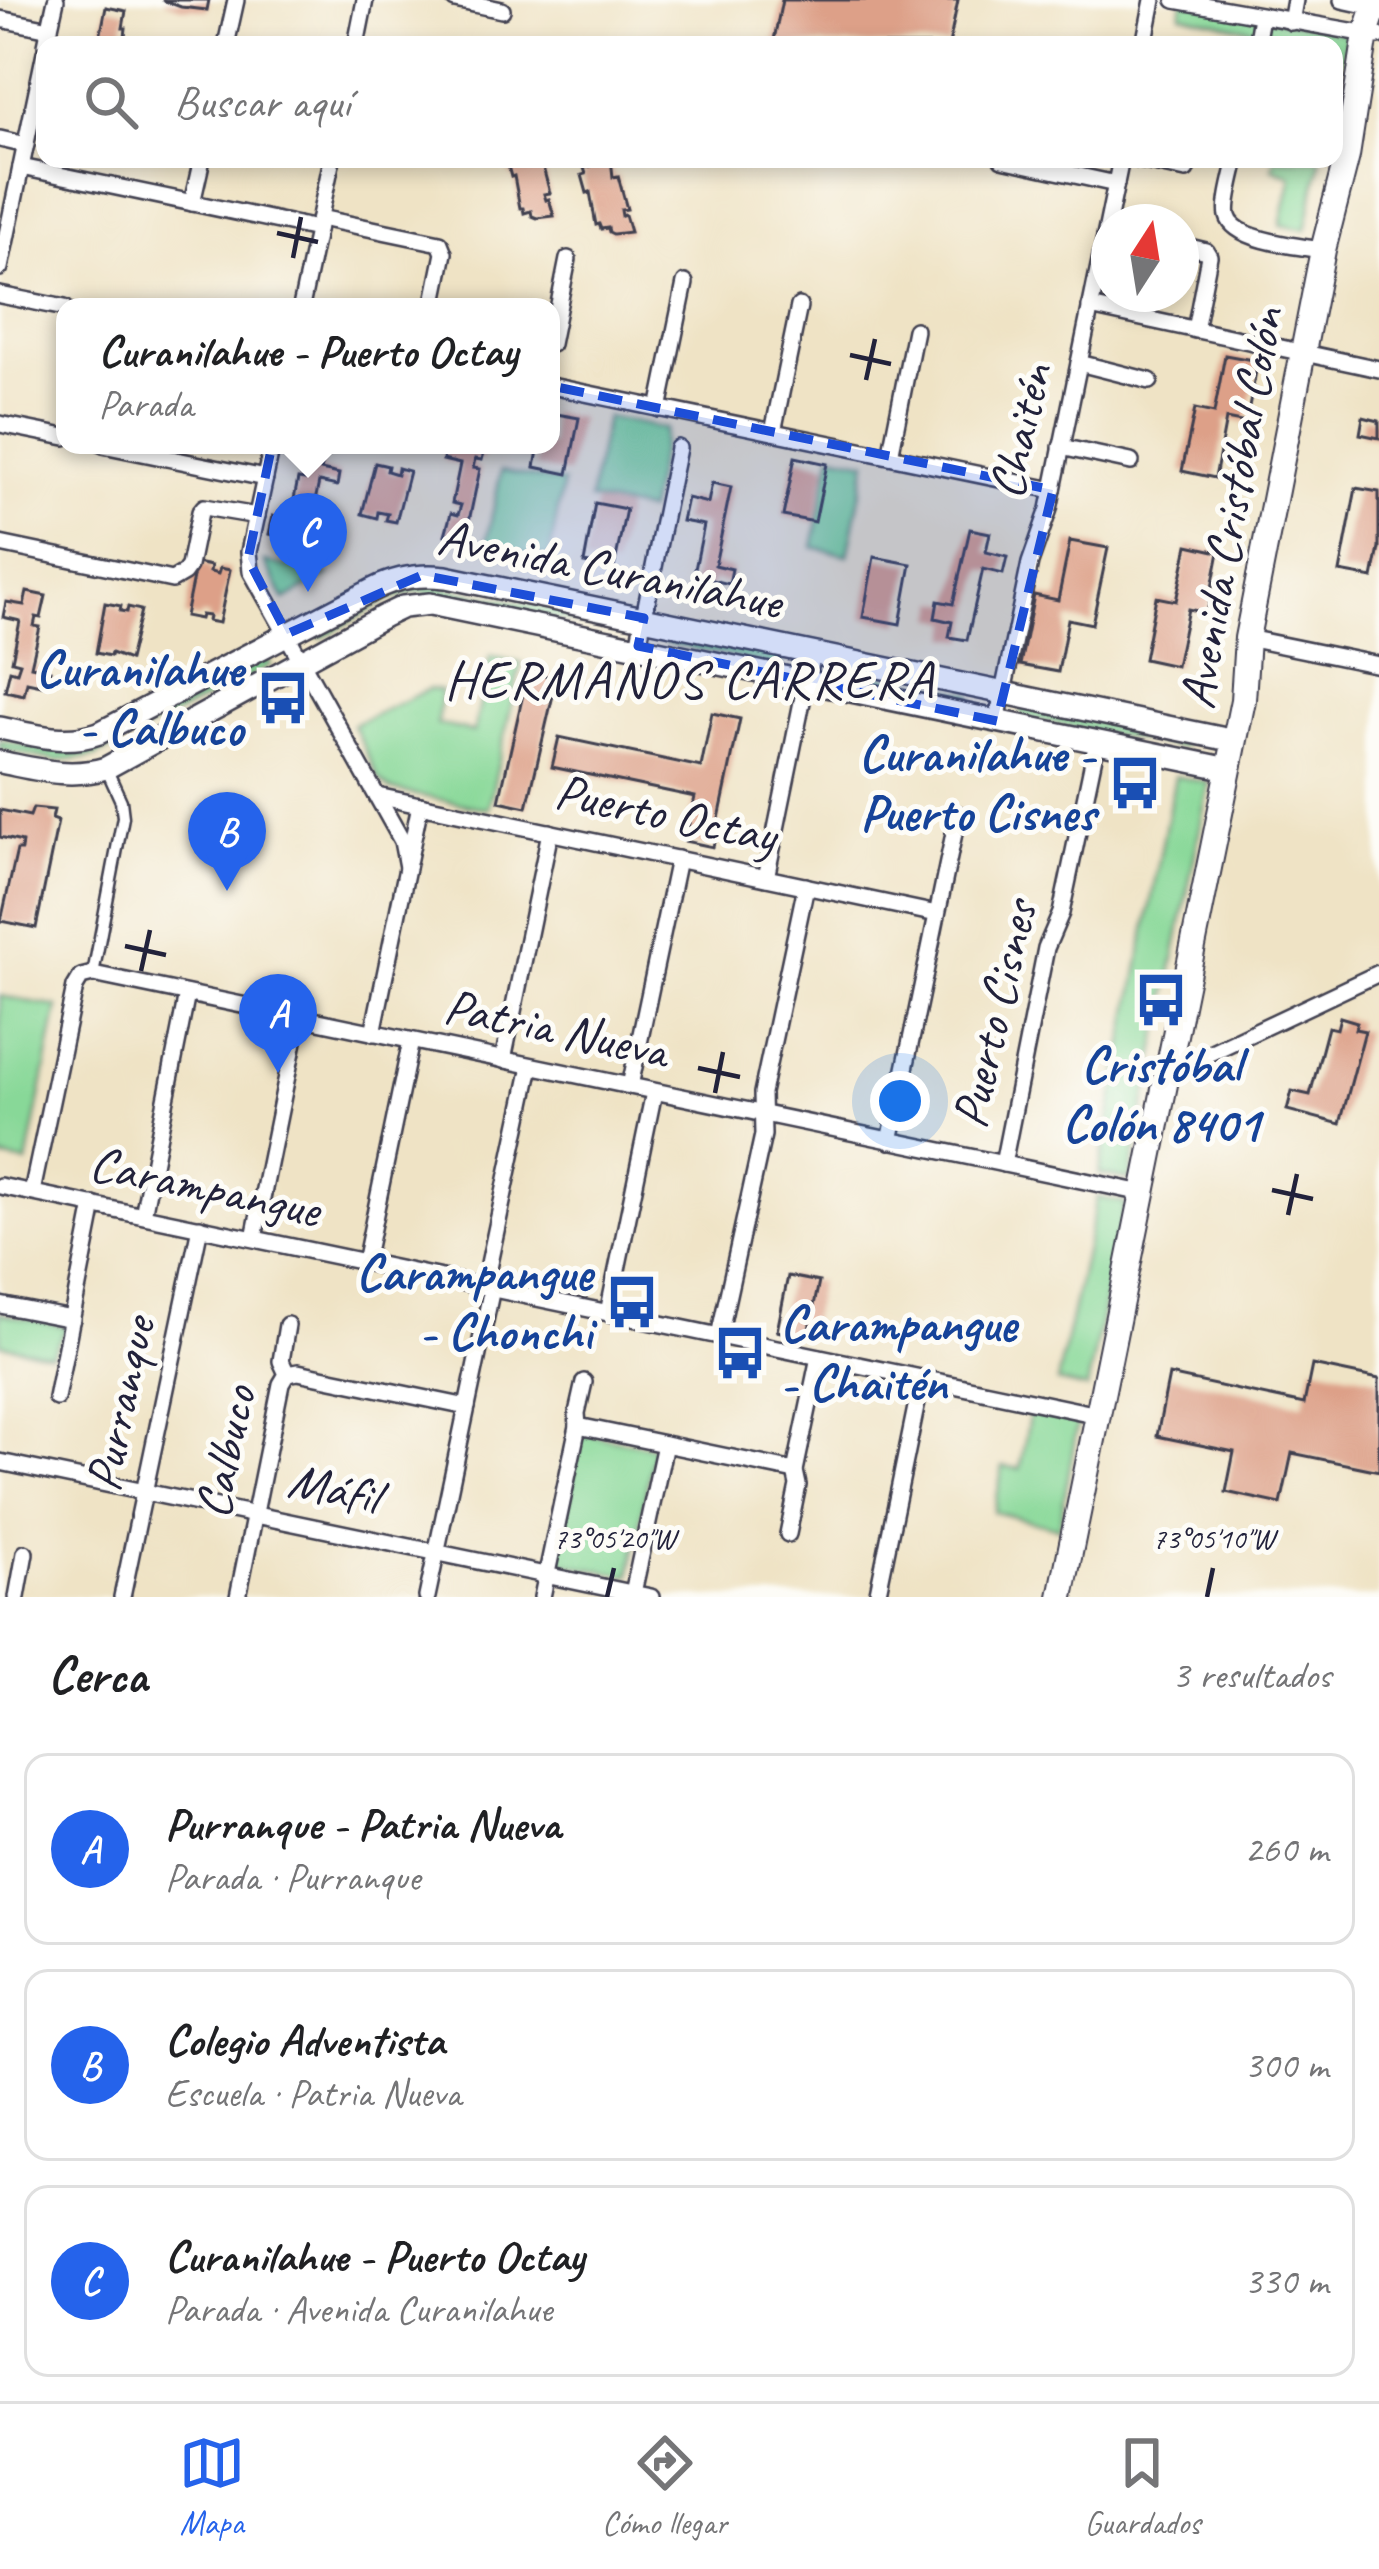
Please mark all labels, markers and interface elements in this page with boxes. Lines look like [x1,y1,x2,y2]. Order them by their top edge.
search box [36,36,1343,168]
icon: search [78,69,144,135]
text: Buscar aquí [174,74,350,131]
north arrow [1091,204,1199,312]
popup [56,298,560,454]
street label: Avenida Cristóbal Colón [1164,301,1298,713]
text: Curanilahue - Puerto Octay [98,323,518,380]
street label: Chaitén [974,356,1067,504]
text: Parada [98,380,193,429]
pin: C [269,493,347,592]
street label: Avenida Curanilahue [433,504,790,634]
place label: Curanilahue - Calbuco [36,637,247,760]
district label: HERMANOS CARRERA [444,645,936,713]
bus stop icon: Curanilahue - Calbuco [254,669,312,727]
place label: Curanilahue - Puerto Cisnes [859,722,1100,845]
bus stop icon: Curanilahue - Puerto Cisnes [1106,754,1164,812]
street label: Puerto Octay [550,758,786,868]
pin: B [188,792,266,891]
street label: Puerto Cisnes [937,891,1052,1134]
bus stop icon: Cristóbal Colón 8401 [1132,971,1190,1029]
street label: Patria Nueva [439,973,677,1084]
pin: A [239,974,317,1073]
place label: Cristóbal Colón 8401 [1062,1033,1265,1156]
your location [870,1071,930,1131]
street label: Carampangue [84,1130,329,1242]
place label: Carampangue - Chonchi [356,1241,598,1364]
bus stop icon: Carampangue - Chonchi [603,1273,661,1331]
place label: Carampangue - Chaitén [780,1292,1020,1415]
street label: Purranque [70,1308,170,1497]
bus stop icon: Carampangue - Chaitén [711,1324,769,1382]
street label: Calbuco [180,1377,271,1524]
street label: Máfil [283,1447,393,1531]
text: 73°05'20"W [553,1519,680,1557]
text: 73°05'10"W [1152,1519,1279,1557]
text: Cerca [48,1643,147,1707]
text: 3 resultados [1172,1651,1331,1700]
text: Purranque - Patria Nueva [165,1796,560,1853]
text: A [80,1825,100,1874]
text: 260 m [1244,1825,1328,1874]
text: Parada · Purranque [165,1853,420,1902]
text: Colegio Adventista [165,2012,444,2069]
text: B [80,2041,100,2090]
text: 300 m [1244,2041,1328,2090]
text: Escuela · Patria Nueva [165,2069,461,2118]
text: Curanilahue - Puerto Octay [165,2228,584,2285]
text: C [81,2257,99,2306]
text: 330 m [1244,2257,1328,2306]
text: Parada · Avenida Curanilahue [165,2285,552,2334]
tab: Mapa [179,2430,245,2544]
tab: Cómo llegar [602,2430,727,2544]
tab: Guardados [1085,2430,1200,2544]

